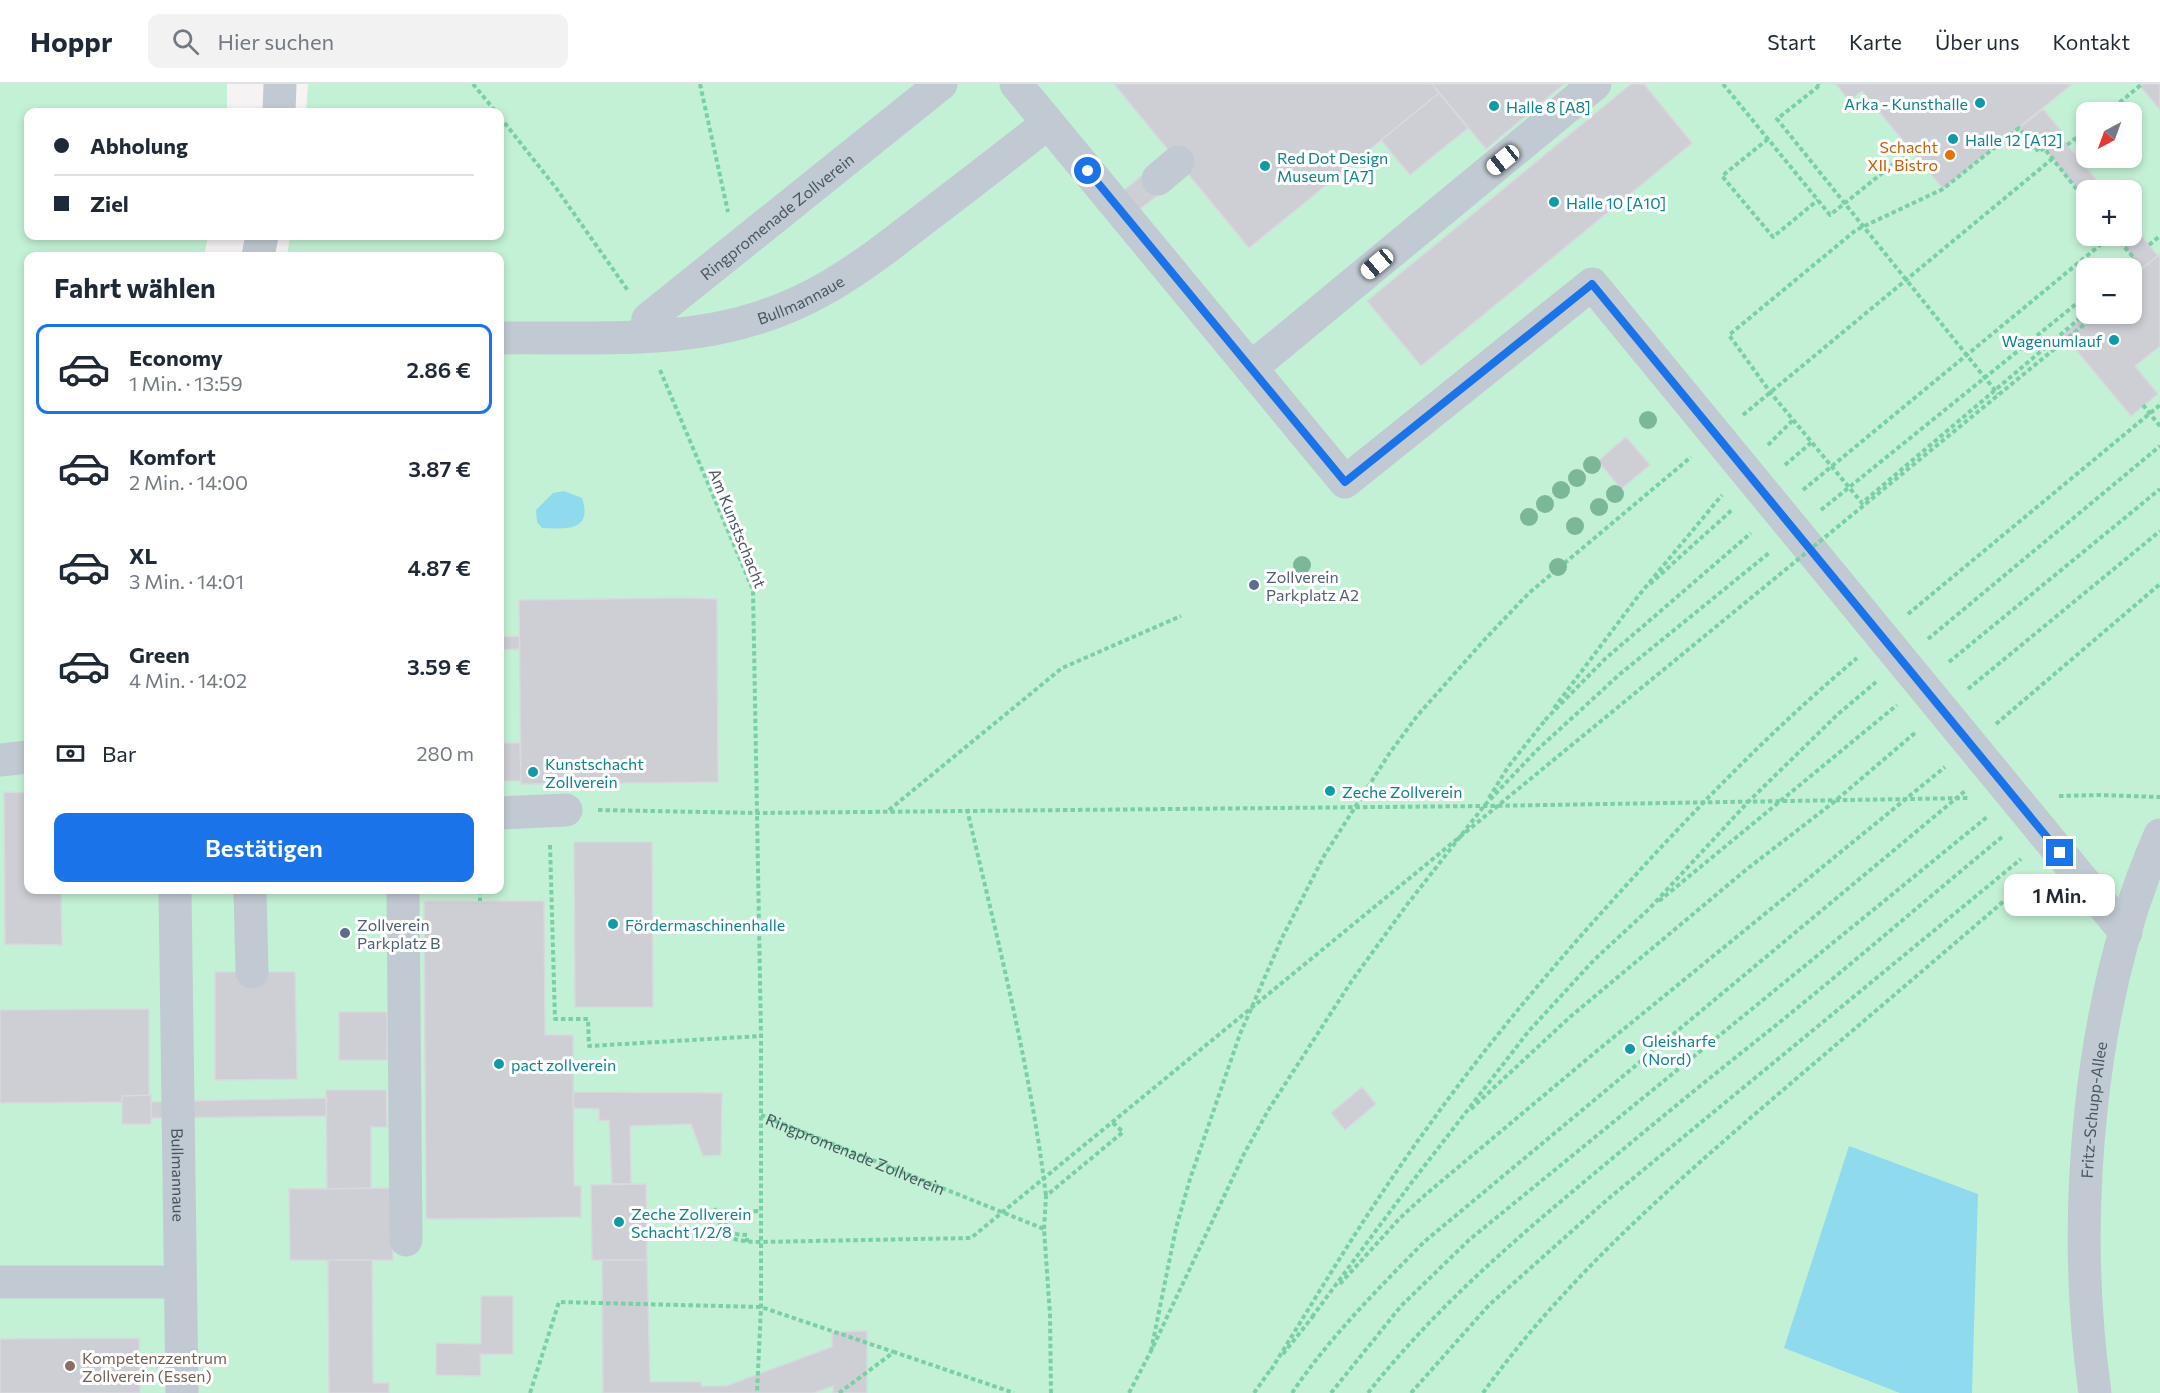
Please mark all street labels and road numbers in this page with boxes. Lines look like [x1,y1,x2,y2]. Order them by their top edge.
street label: Ringpromenade Zollverein [696,149,857,283]
street label: Bullmannaue [754,270,847,327]
street label: Am Kunstschacht [705,466,771,591]
street label: Fritz-Schupp-Allee [2076,1040,2110,1179]
street label: Ringpromenade Zollverein [763,1109,948,1198]
street label: Bullmannaue [169,1128,189,1222]

